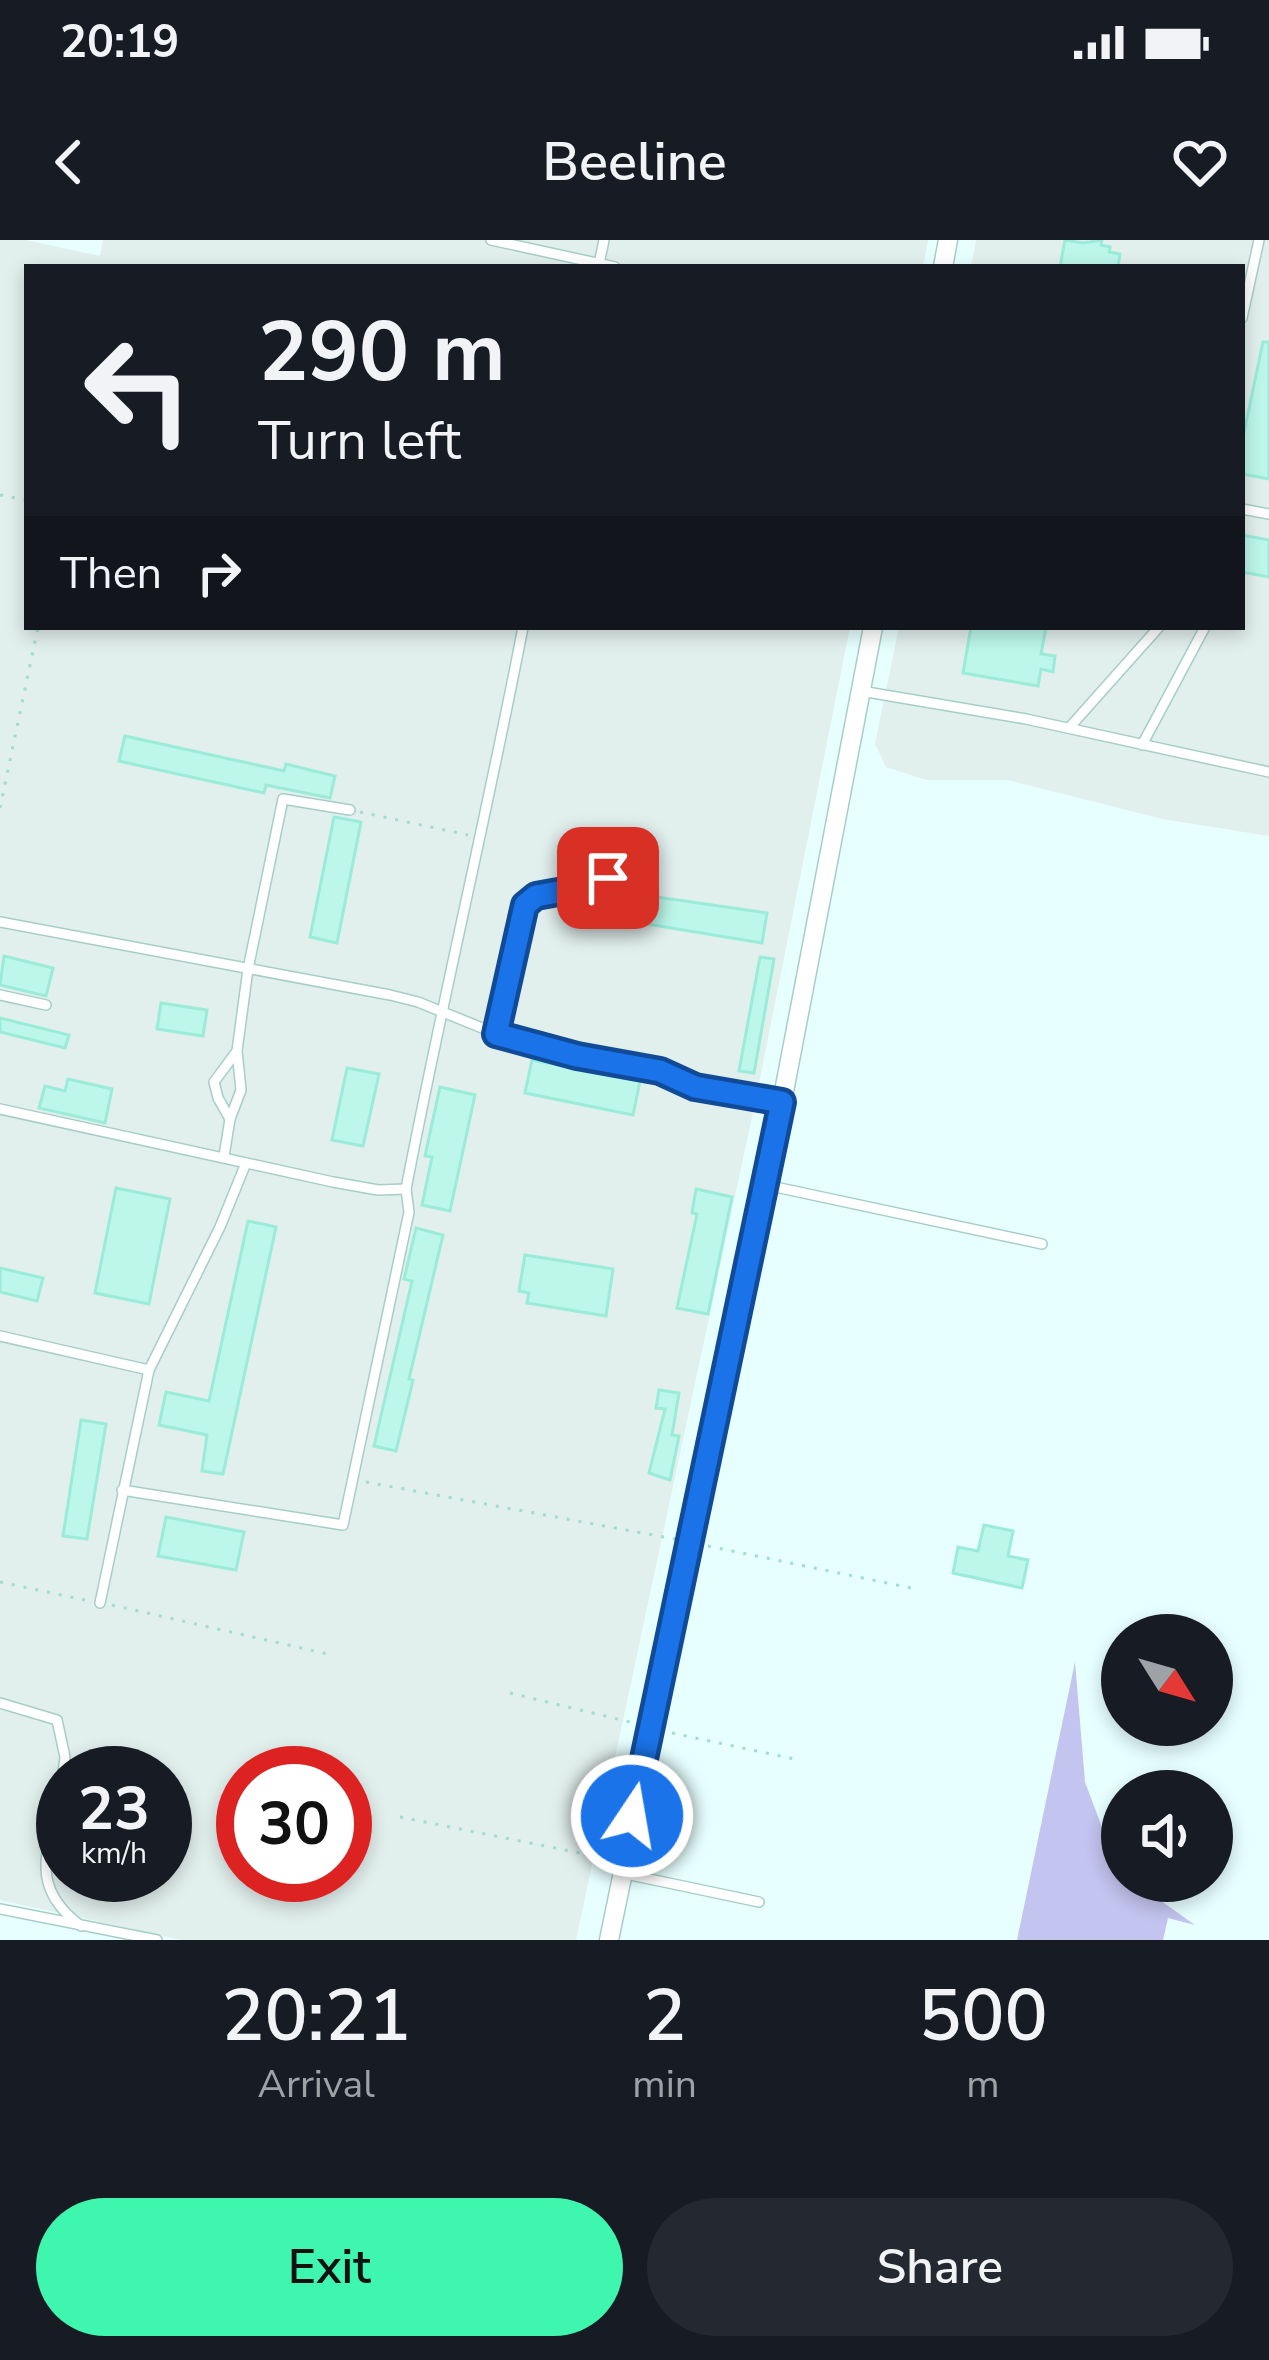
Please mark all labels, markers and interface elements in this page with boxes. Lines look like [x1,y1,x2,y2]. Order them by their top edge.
text: 20:19 [60,12,179,73]
text: Beeline [542,125,727,199]
icon: back [36,129,102,195]
icon: heart [1167,129,1233,195]
text: 290 m [258,295,506,410]
icon: left [60,312,216,468]
text: Turn left [258,404,461,478]
icon: right [186,540,252,606]
text: Then [60,543,162,604]
pin [557,827,659,929]
icon: arrive [575,845,641,911]
north arrow [1101,1614,1233,1746]
map controls [1101,1614,1233,1902]
speed limit sign: 30 [216,1746,372,1902]
position arrow [569,1753,695,1879]
text: 23 [78,1768,150,1850]
button: sound [1101,1770,1233,1902]
text: km/h [81,1833,147,1874]
text: 20:21 [221,1967,411,2065]
text: 2 [643,1967,686,2065]
text: 500 [918,1967,1048,2065]
text: Arrival [258,2058,375,2111]
text: min [632,2058,697,2111]
text: m [966,2058,1000,2111]
button: Exit [36,2198,623,2336]
button: Share [647,2198,1233,2336]

